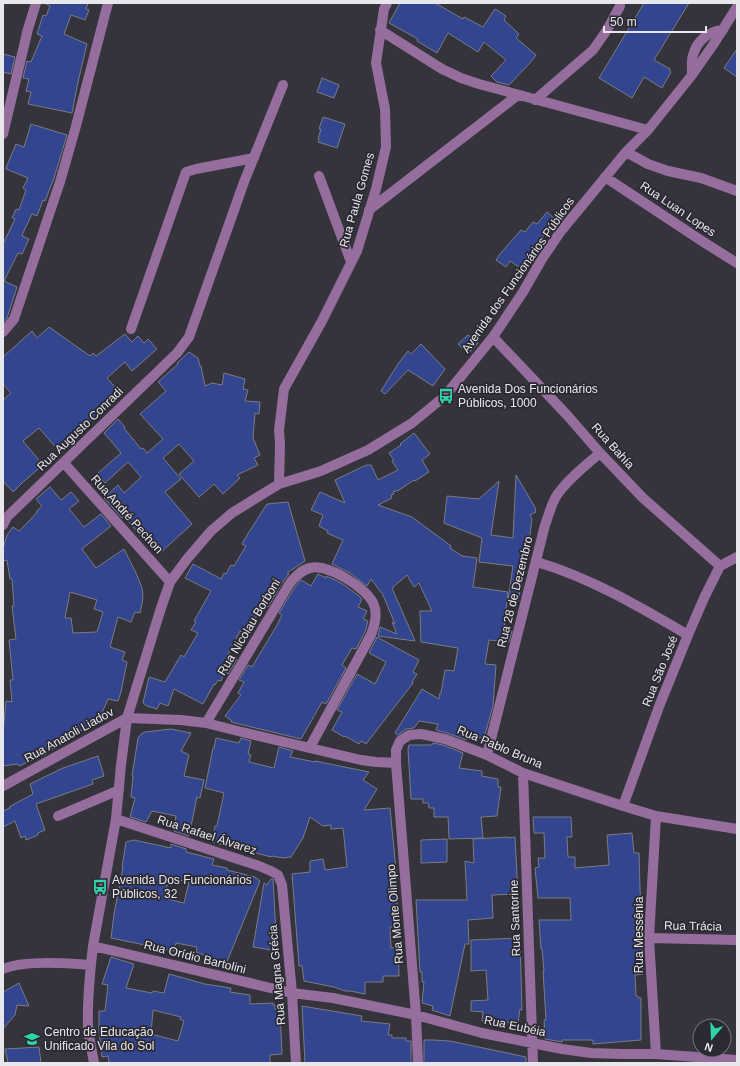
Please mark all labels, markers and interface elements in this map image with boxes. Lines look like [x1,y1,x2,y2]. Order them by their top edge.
scale bar [604,8,706,34]
text: 50 m [610,15,637,29]
street label: Rua Paula Gomes [337,151,377,249]
street label: Rua Luan Lopes [638,179,718,239]
street label: Avenida dos Funcionários Públicos [459,195,577,355]
place label: Avenida Dos Funcionários Públicos, 1000 [458,382,598,410]
street label: Rua Augusto Conradi [34,384,126,474]
bus stop icon: Avenida Dos Funcionários Públicos, 1000 [437,387,455,405]
street label: Rua Bahía [589,420,637,472]
street label: Rua André Pechon [88,472,166,556]
street label: Rua 28 de Dezembro [494,535,536,649]
street label: Rua Nicolau Borboni [215,576,283,678]
street label: Rua São José [639,633,681,709]
street label: Rua Anatoli Liadov [22,705,116,765]
street label: Rua Pablo Bruna [455,723,545,771]
street label: Rua Rafael Álvarez [156,811,259,858]
street label: Rua Monte Olimpo [384,863,406,964]
place label: Avenida Dos Funcionários Públicos, 32 [112,873,252,901]
bus stop icon: Avenida Dos Funcionários Públicos, 32 [91,878,109,896]
street label: Rua Santorine [507,879,523,957]
street label: Rua Messênia [632,896,646,973]
street label: Rua Trácia [664,918,722,934]
street label: Rua Magna Grécia [266,924,288,1026]
street label: Rua Orídio Bartolini [143,938,247,976]
street label: Rua Eubéia [483,1013,547,1039]
north arrow [692,1018,732,1058]
place label: Centro de Educação Unificado Vila do Sol [44,1025,155,1053]
school or university icon: Centro de Educação Unificado Vila do Sol [23,1030,41,1048]
text: N [703,1040,714,1054]

